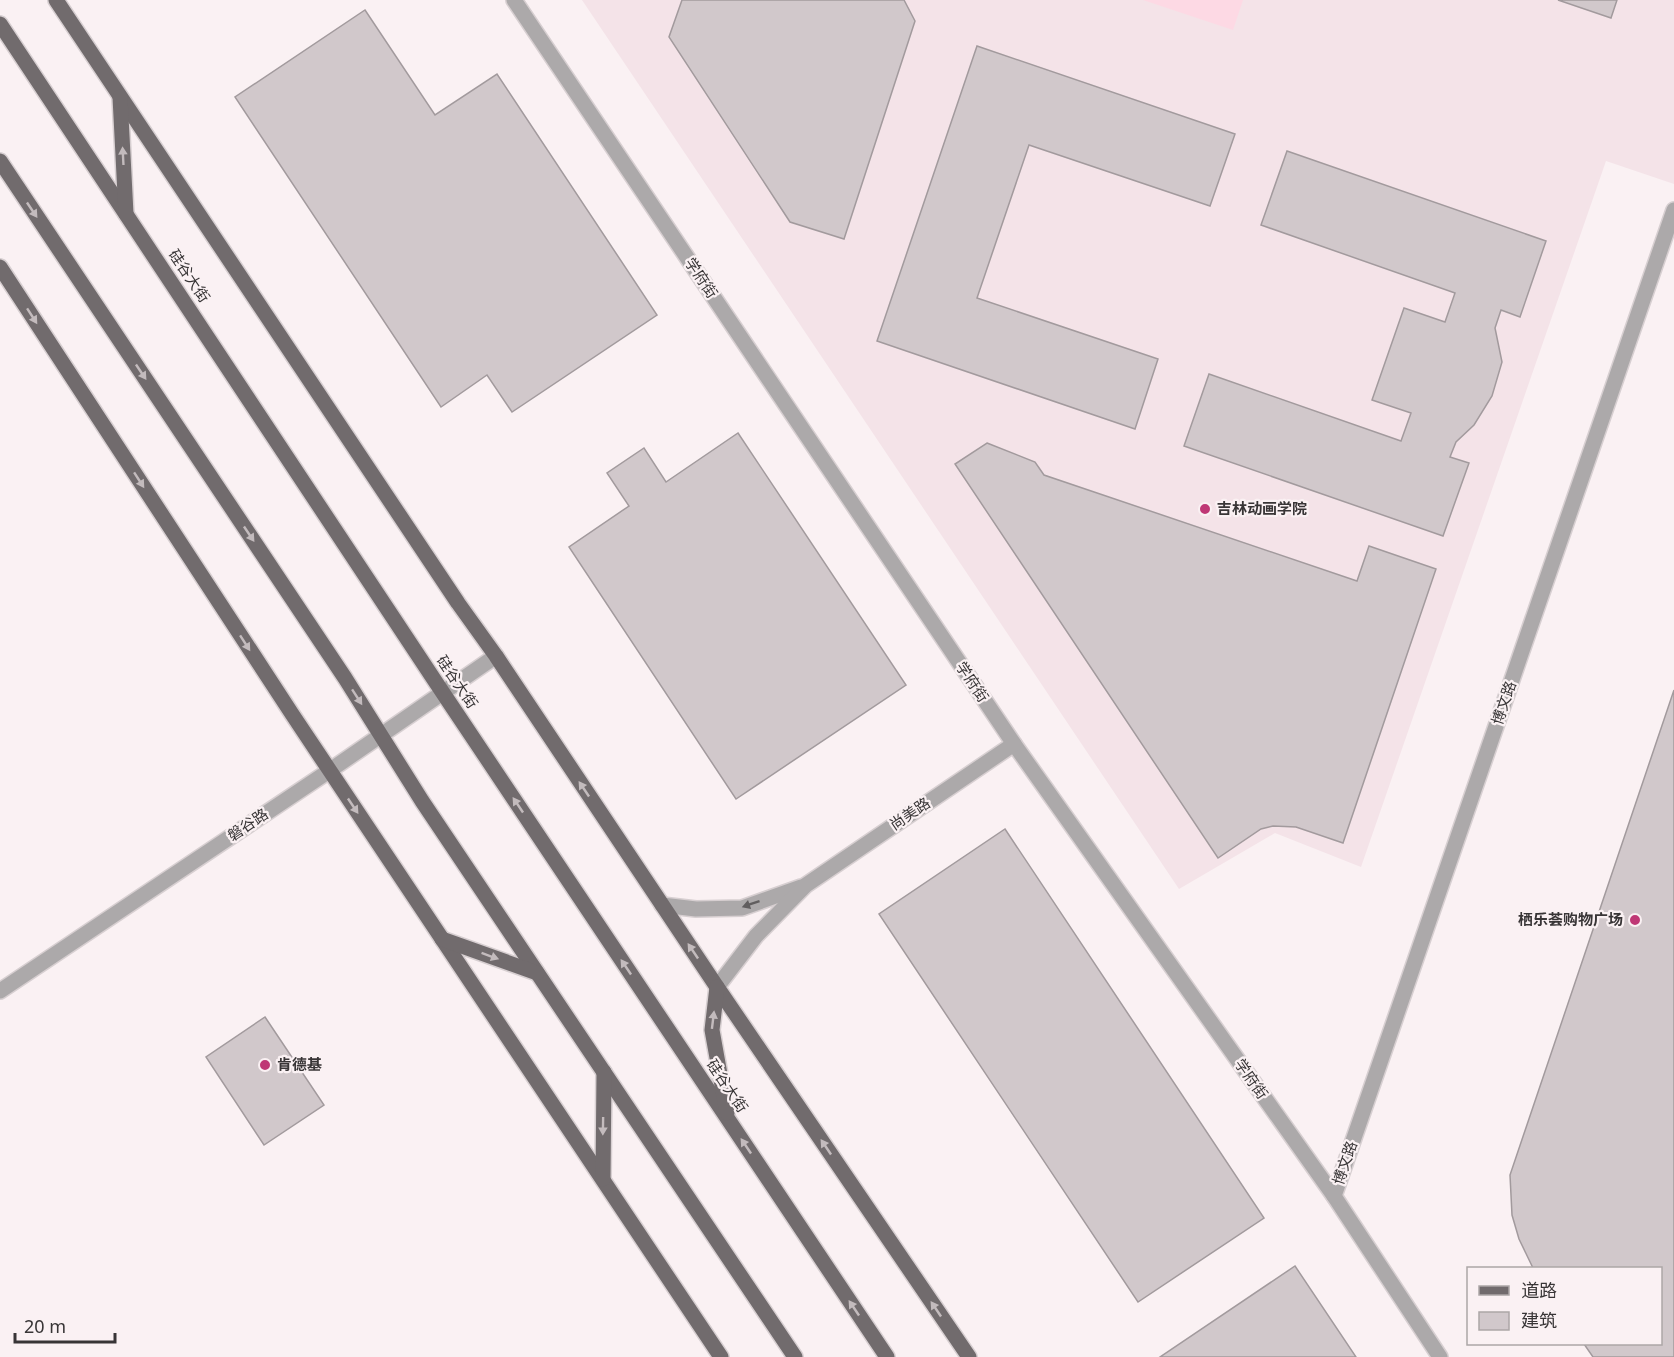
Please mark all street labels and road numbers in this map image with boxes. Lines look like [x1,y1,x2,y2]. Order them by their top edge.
street label: 硅谷大街 [165,245,215,306]
street label: 学府街 [681,253,723,302]
street label: 硅谷大街 [433,651,483,712]
street label: 学府街 [952,657,994,706]
street label: 博文路 [1486,678,1520,727]
street label: 尚美路 [885,792,934,834]
street label: 磐谷路 [223,803,272,845]
street label: 学府街 [1231,1054,1273,1103]
street label: 硅谷大街 [703,1055,753,1116]
street label: 博文路 [1327,1138,1361,1187]

